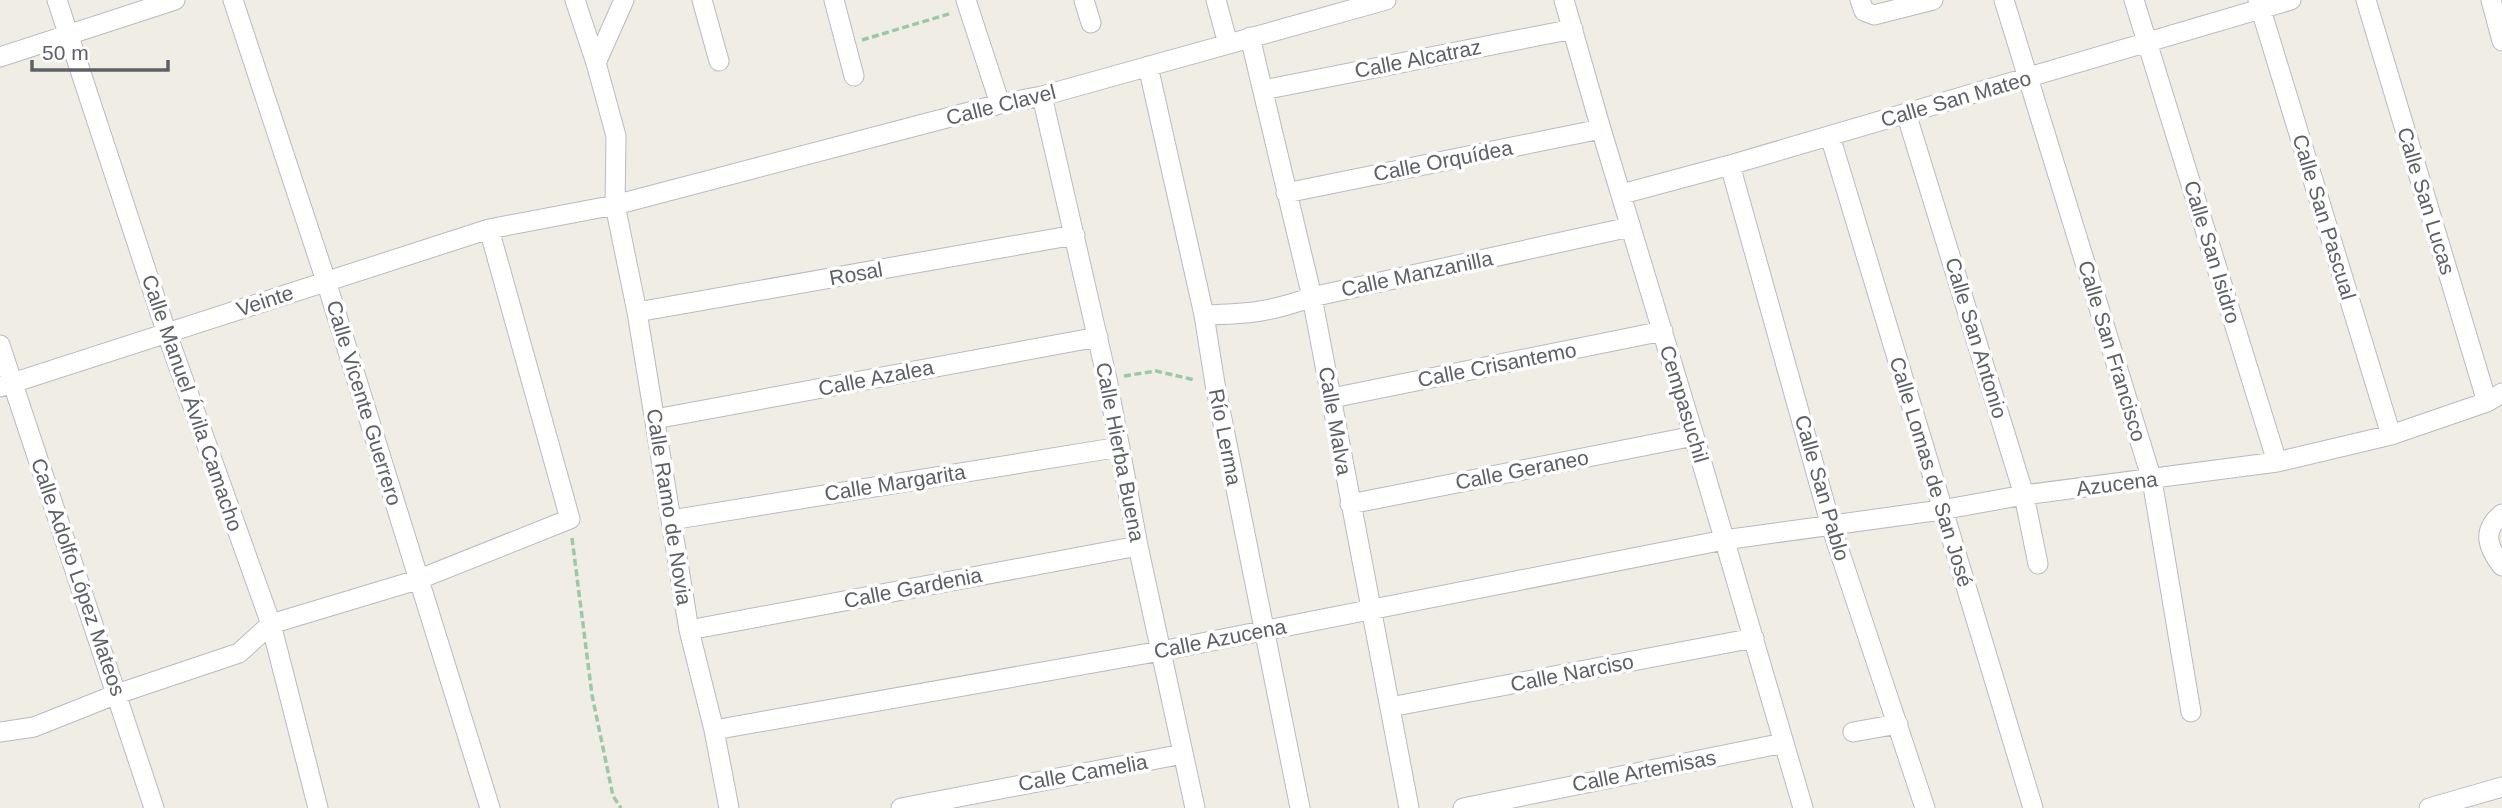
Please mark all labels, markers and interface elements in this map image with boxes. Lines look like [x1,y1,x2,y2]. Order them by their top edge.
scale bar [32,28,168,72]
street label: Calle Alcatraz [1353,35,1483,82]
text: 50 m [42,41,89,64]
street label: Calle San Mateo [1878,66,2034,131]
street label: Calle Clavel [944,80,1058,129]
street label: Calle San Lucas [2393,124,2460,277]
street label: Calle San Pascual [2288,131,2361,302]
street label: Calle Orquídea [1371,136,1515,185]
street label: Calle San Isidro [2180,178,2245,326]
street label: Calle Manzanilla [1339,246,1495,301]
street label: Calle San Antonio [1941,255,2012,421]
street label: Rosal [827,258,884,289]
street label: Calle San Francisco [2074,258,2151,444]
street label: Calle Manuel Ávila Camacho [138,272,247,534]
street label: Veinte [234,281,296,320]
street label: Calle Vicente Guerrero [322,298,407,508]
street label: Calle Crisantemo [1416,338,1578,391]
street label: Cempasuchil [1656,342,1713,465]
street label: Calle Lomas de San José [1885,354,1977,590]
street label: Calle Azalea [816,355,936,400]
street label: Calle Hierba Buena [1092,360,1149,544]
street label: Calle Malva [1315,365,1356,477]
street label: Río Lerma [1205,387,1246,488]
street label: Calle Ramo de Novia [643,407,696,607]
street label: Calle San Pablo [1791,412,1854,563]
street label: Calle Geraneo [1453,445,1591,494]
street label: Calle Adolfo López Mateos [27,455,130,699]
street label: Calle Margarita [823,460,967,505]
street label: Azucena [2075,467,2159,500]
street label: Calle Gardenia [842,563,984,612]
street label: Calle Azucena [1152,614,1288,663]
street label: Calle Narciso [1508,649,1635,696]
street label: Calle Artemisas [1570,745,1718,796]
street label: Calle Camelia [1017,750,1150,795]

